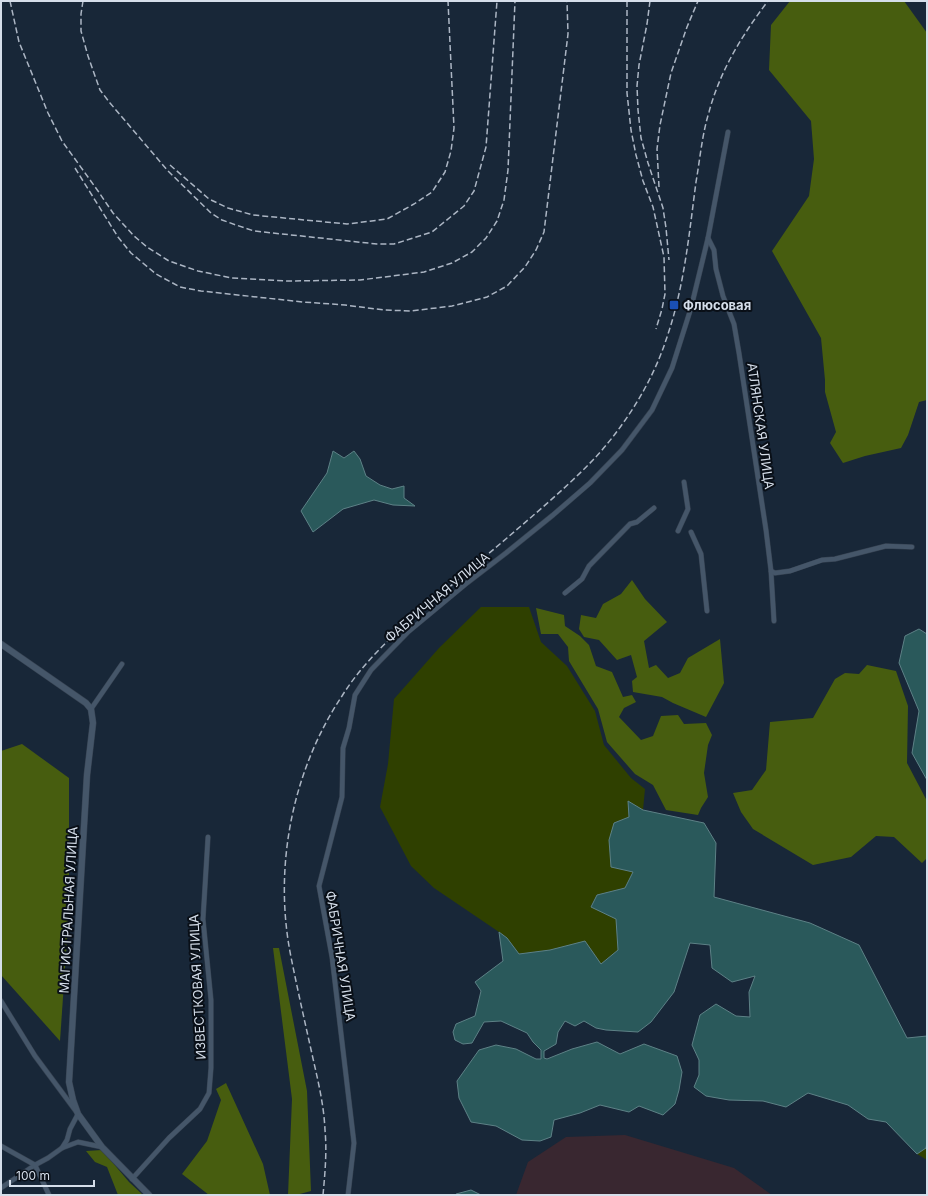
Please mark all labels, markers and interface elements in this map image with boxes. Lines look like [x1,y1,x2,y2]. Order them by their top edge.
place label: Флюсовая [683,297,751,313]
marker: Флюсовая [668,299,680,311]
street label: АТЛЯНСКАЯ УЛИЦА [744,362,778,490]
street label: ФАБРИЧНАЯ УЛИЦА [381,549,493,645]
street label: МАГИСТРАЛЬНАЯ УЛИЦА [56,826,80,994]
street label: ФАБРИЧНАЯ УЛИЦА [323,890,359,1022]
street label: ИЗВЕСТКОВАЯ УЛИЦА [185,914,209,1060]
scale bar [10,1162,94,1188]
text: 100 m [16,1168,50,1183]

